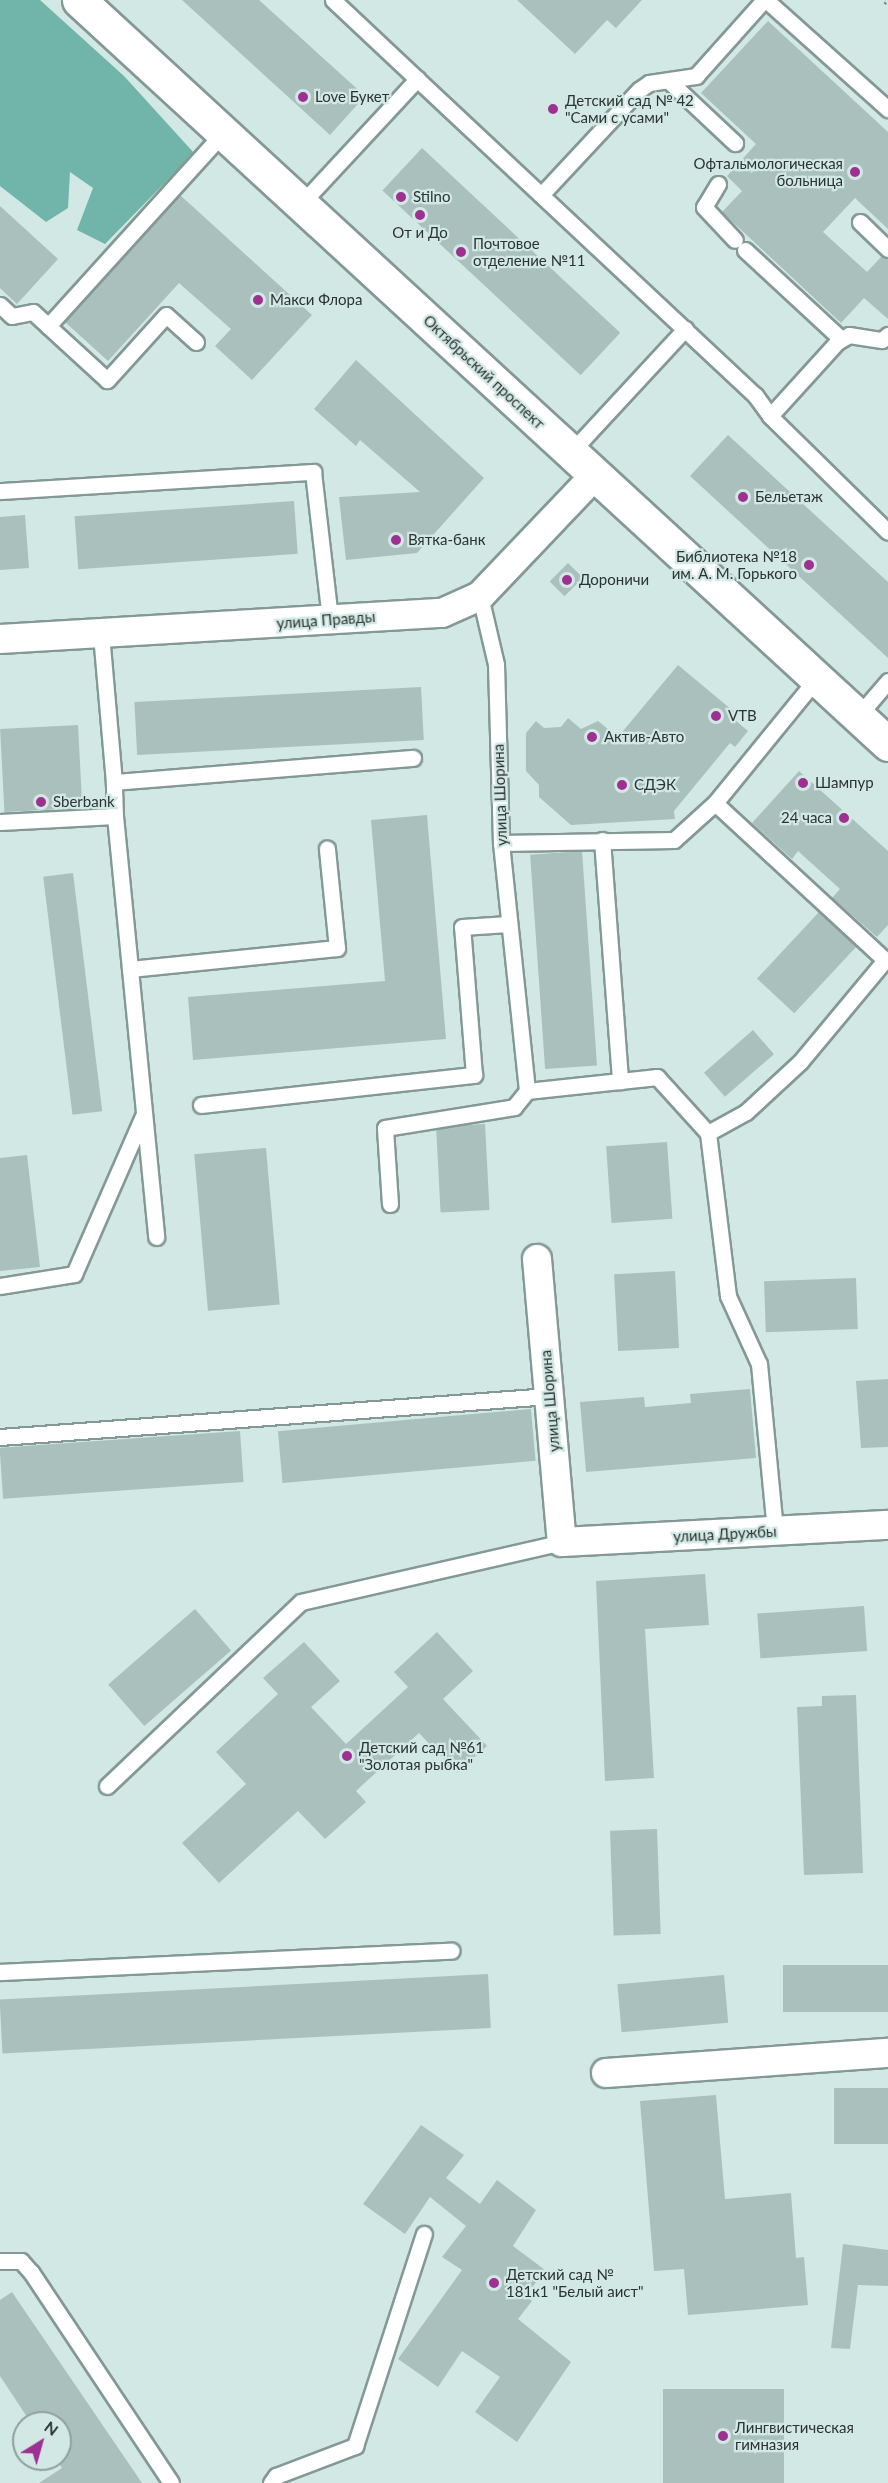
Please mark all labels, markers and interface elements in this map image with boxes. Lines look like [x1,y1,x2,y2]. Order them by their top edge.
place label: Love Букет [315,88,389,106]
marker: Love Букет [296,90,310,104]
place label: Детский сад № 42 "Сами с усами" [565,91,694,126]
marker: Детский сад № 42 "Сами с усами" [546,102,560,116]
place label: Офтальмологическая больница [694,154,843,189]
marker: Офтальмологическая больница [848,165,862,179]
place label: Stilno [413,188,450,206]
marker: Stilno [394,190,408,204]
marker: От и До [413,208,427,222]
place label: От и До [392,224,448,242]
place label: Почтовое отделение №11 [473,234,585,269]
marker: Почтовое отделение №11 [454,245,468,259]
place label: Макси Флора [270,291,362,309]
marker: Макси Флора [251,293,265,307]
street label: Октябрьский проспект [420,311,548,433]
place label: Бельетаж [755,488,823,506]
marker: Бельетаж [736,490,750,504]
place label: Вятка-банк [408,531,486,549]
marker: Вятка-банк [389,533,403,547]
place label: Библиотека №18 им. А. М. Горького [672,547,797,582]
marker: Библиотека №18 им. А. М. Горького [802,558,816,572]
place label: Дороничи [579,571,649,589]
marker: Дороничи [560,573,574,587]
street label: улица Правды [276,608,376,632]
place label: VTB [728,707,757,725]
marker: VTB [709,709,723,723]
place label: Актив-Авто [604,728,684,746]
marker: Актив-Авто [585,730,599,744]
street label: улица Шорина [489,744,511,846]
place label: Шампур [815,774,874,792]
place label: СДЭК [634,776,676,794]
marker: Шампур [796,776,810,790]
marker: СДЭК [615,778,629,792]
place label: Sberbank [53,793,115,811]
marker: Sberbank [34,795,48,809]
place label: 24 часа [781,809,832,827]
marker: 24 часа [837,811,851,825]
street label: улица Шорина [537,1349,563,1453]
street label: улица Дружбы [673,1522,777,1546]
place label: Детский сад №61 "Золотая рыбка" [359,1738,484,1773]
marker: Детский сад №61 "Золотая рыбка" [340,1749,354,1763]
place label: Детский сад № 181к1 "Белый аист" [506,2265,644,2300]
marker: Детский сад № 181к1 "Белый аист" [487,2276,501,2290]
north arrow [12,2411,72,2471]
text: N [41,2417,63,2439]
place label: Лингвистическая гимназия [735,2418,854,2453]
marker: Лингвистическая гимназия [716,2429,730,2443]

